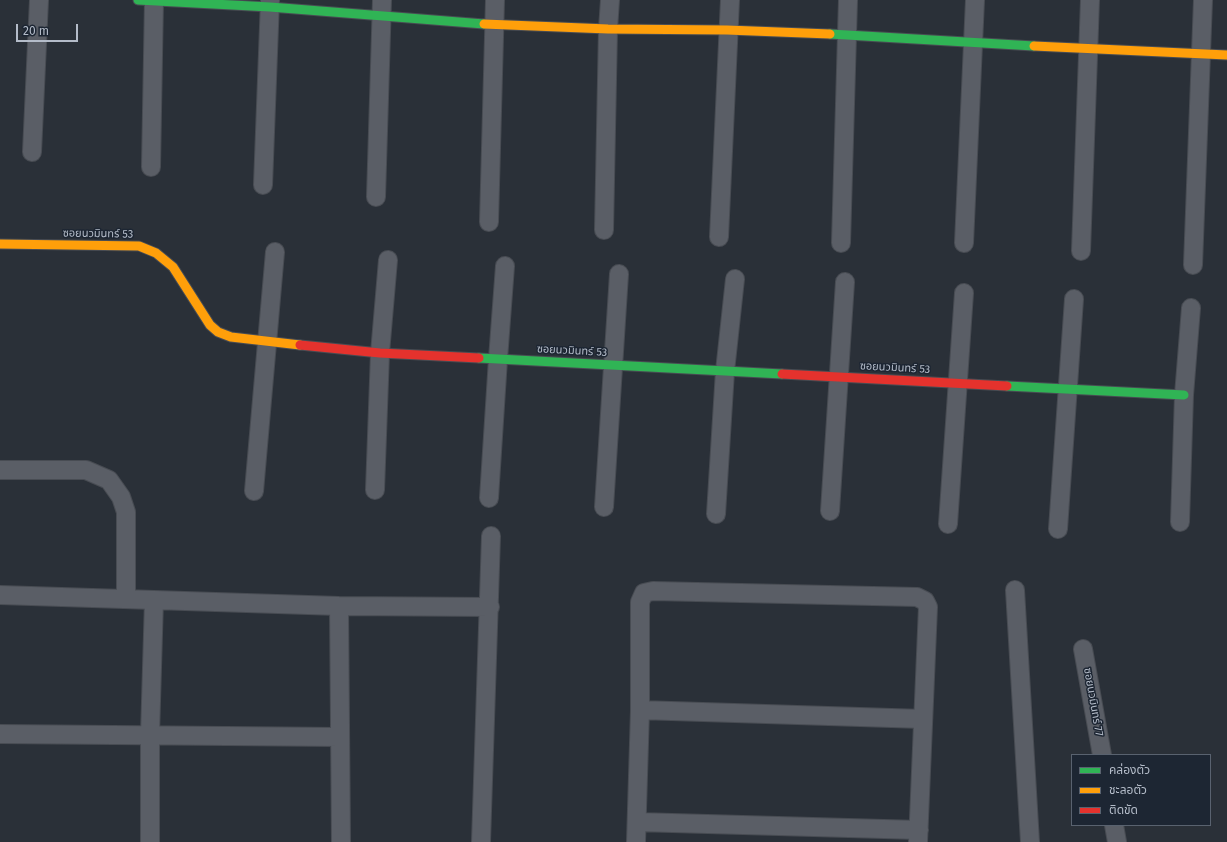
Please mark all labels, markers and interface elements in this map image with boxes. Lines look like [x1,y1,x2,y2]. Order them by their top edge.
scale bar [18,16,80,42]
text: 20 m [23,24,49,38]
street label: ซอยนวมินทร์ 53 [63,227,133,241]
street label: ซอยนวมินทร์ 53 [536,343,608,359]
street label: ซอยนวมินทร์ 53 [859,360,931,376]
street label: ซอยนวมินทร์ 77 [1080,667,1106,737]
legend [1071,754,1211,826]
text: คล่องตัว [1109,763,1150,777]
text: ชะลอตัว [1109,783,1147,797]
text: ติดขัด [1109,803,1138,817]

